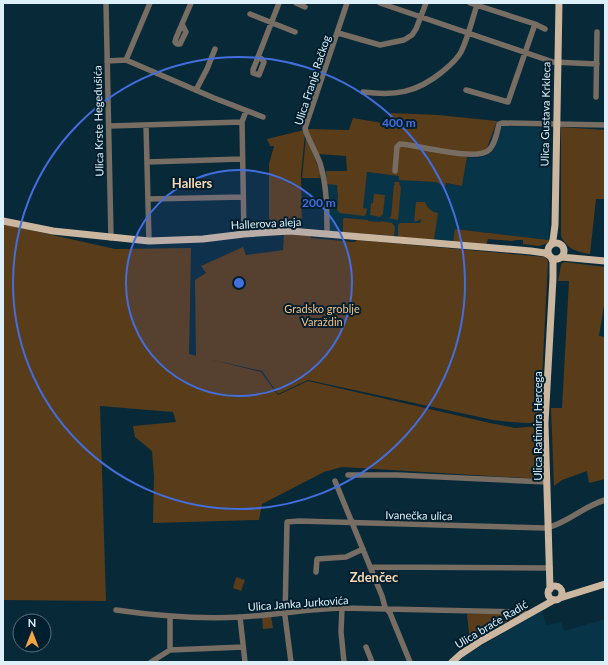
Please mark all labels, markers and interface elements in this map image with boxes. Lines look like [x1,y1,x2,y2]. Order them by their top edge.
street label: Ulica Franje Račkog [291,33,333,127]
street label: Ulica Gustava Krkleca [538,62,552,166]
street label: Ulica Krste Hegedušića [91,65,105,177]
text: 400 m [382,115,416,130]
district label: Hallers [172,175,212,191]
text: 200 m [302,195,336,210]
street label: Hallerova aleja [231,215,301,231]
centre of rings [232,276,246,290]
park label: Gradsko groblje Varaždin [284,302,360,328]
street label: Ulica Ratimira Hercega [531,371,544,481]
street label: Ivanečka ulica [385,508,453,522]
district label: Zdenčec [350,569,399,585]
street label: Ulica Janka Jurkovića [247,593,349,613]
street label: Ulica braće Radić [452,597,530,651]
north arrow [12,613,52,653]
text: N [28,616,36,629]

